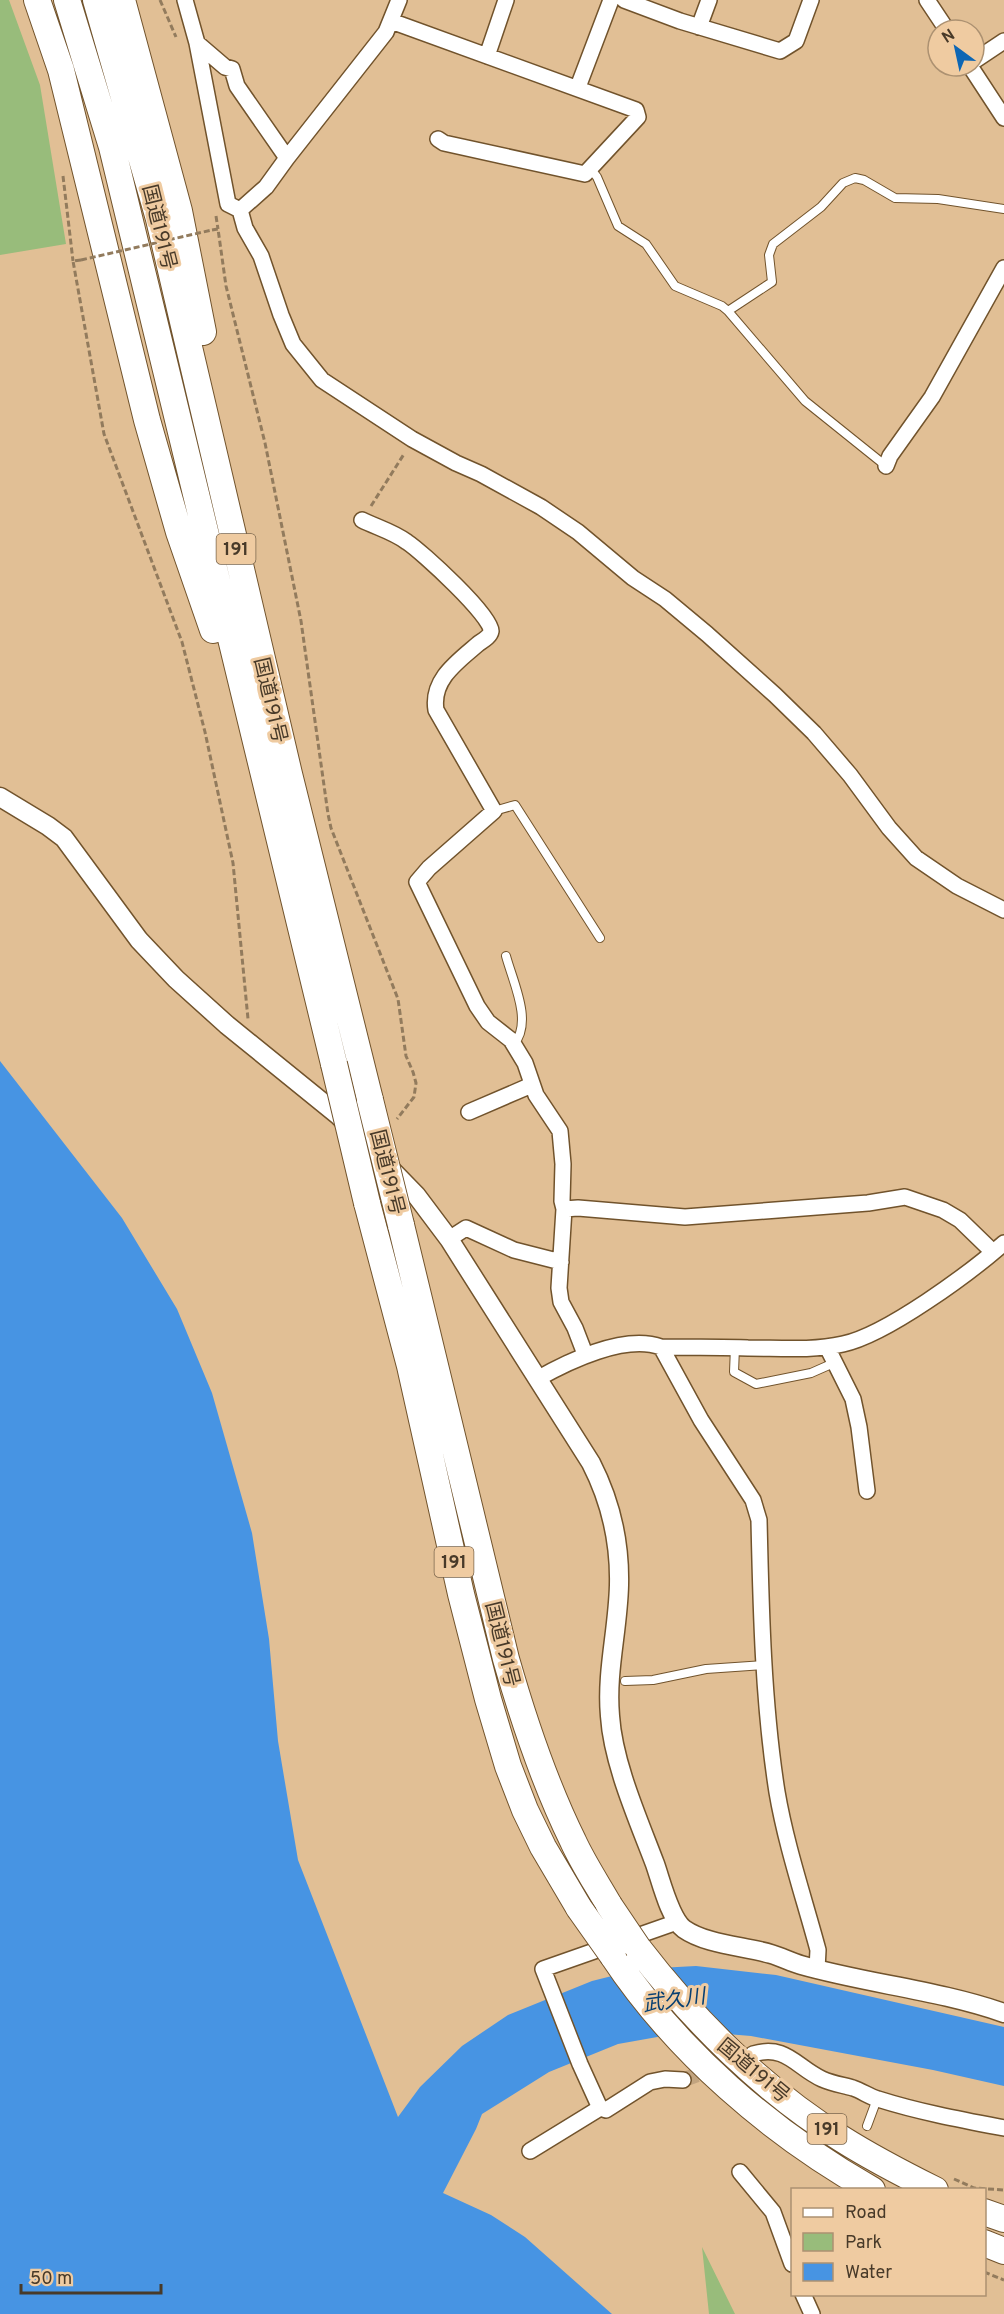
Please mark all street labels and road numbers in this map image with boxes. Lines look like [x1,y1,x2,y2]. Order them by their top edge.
street label: 国道191号 [135,182,181,273]
road number: 191 [216,534,256,564]
street label: 国道191号 [247,655,291,746]
street label: 国道191号 [363,1127,409,1218]
road number: 191 [434,1547,474,1577]
street label: 国道191号 [478,1599,524,1690]
street label: 国道191号 [711,2034,794,2109]
road number: 191 [808,2114,846,2144]

